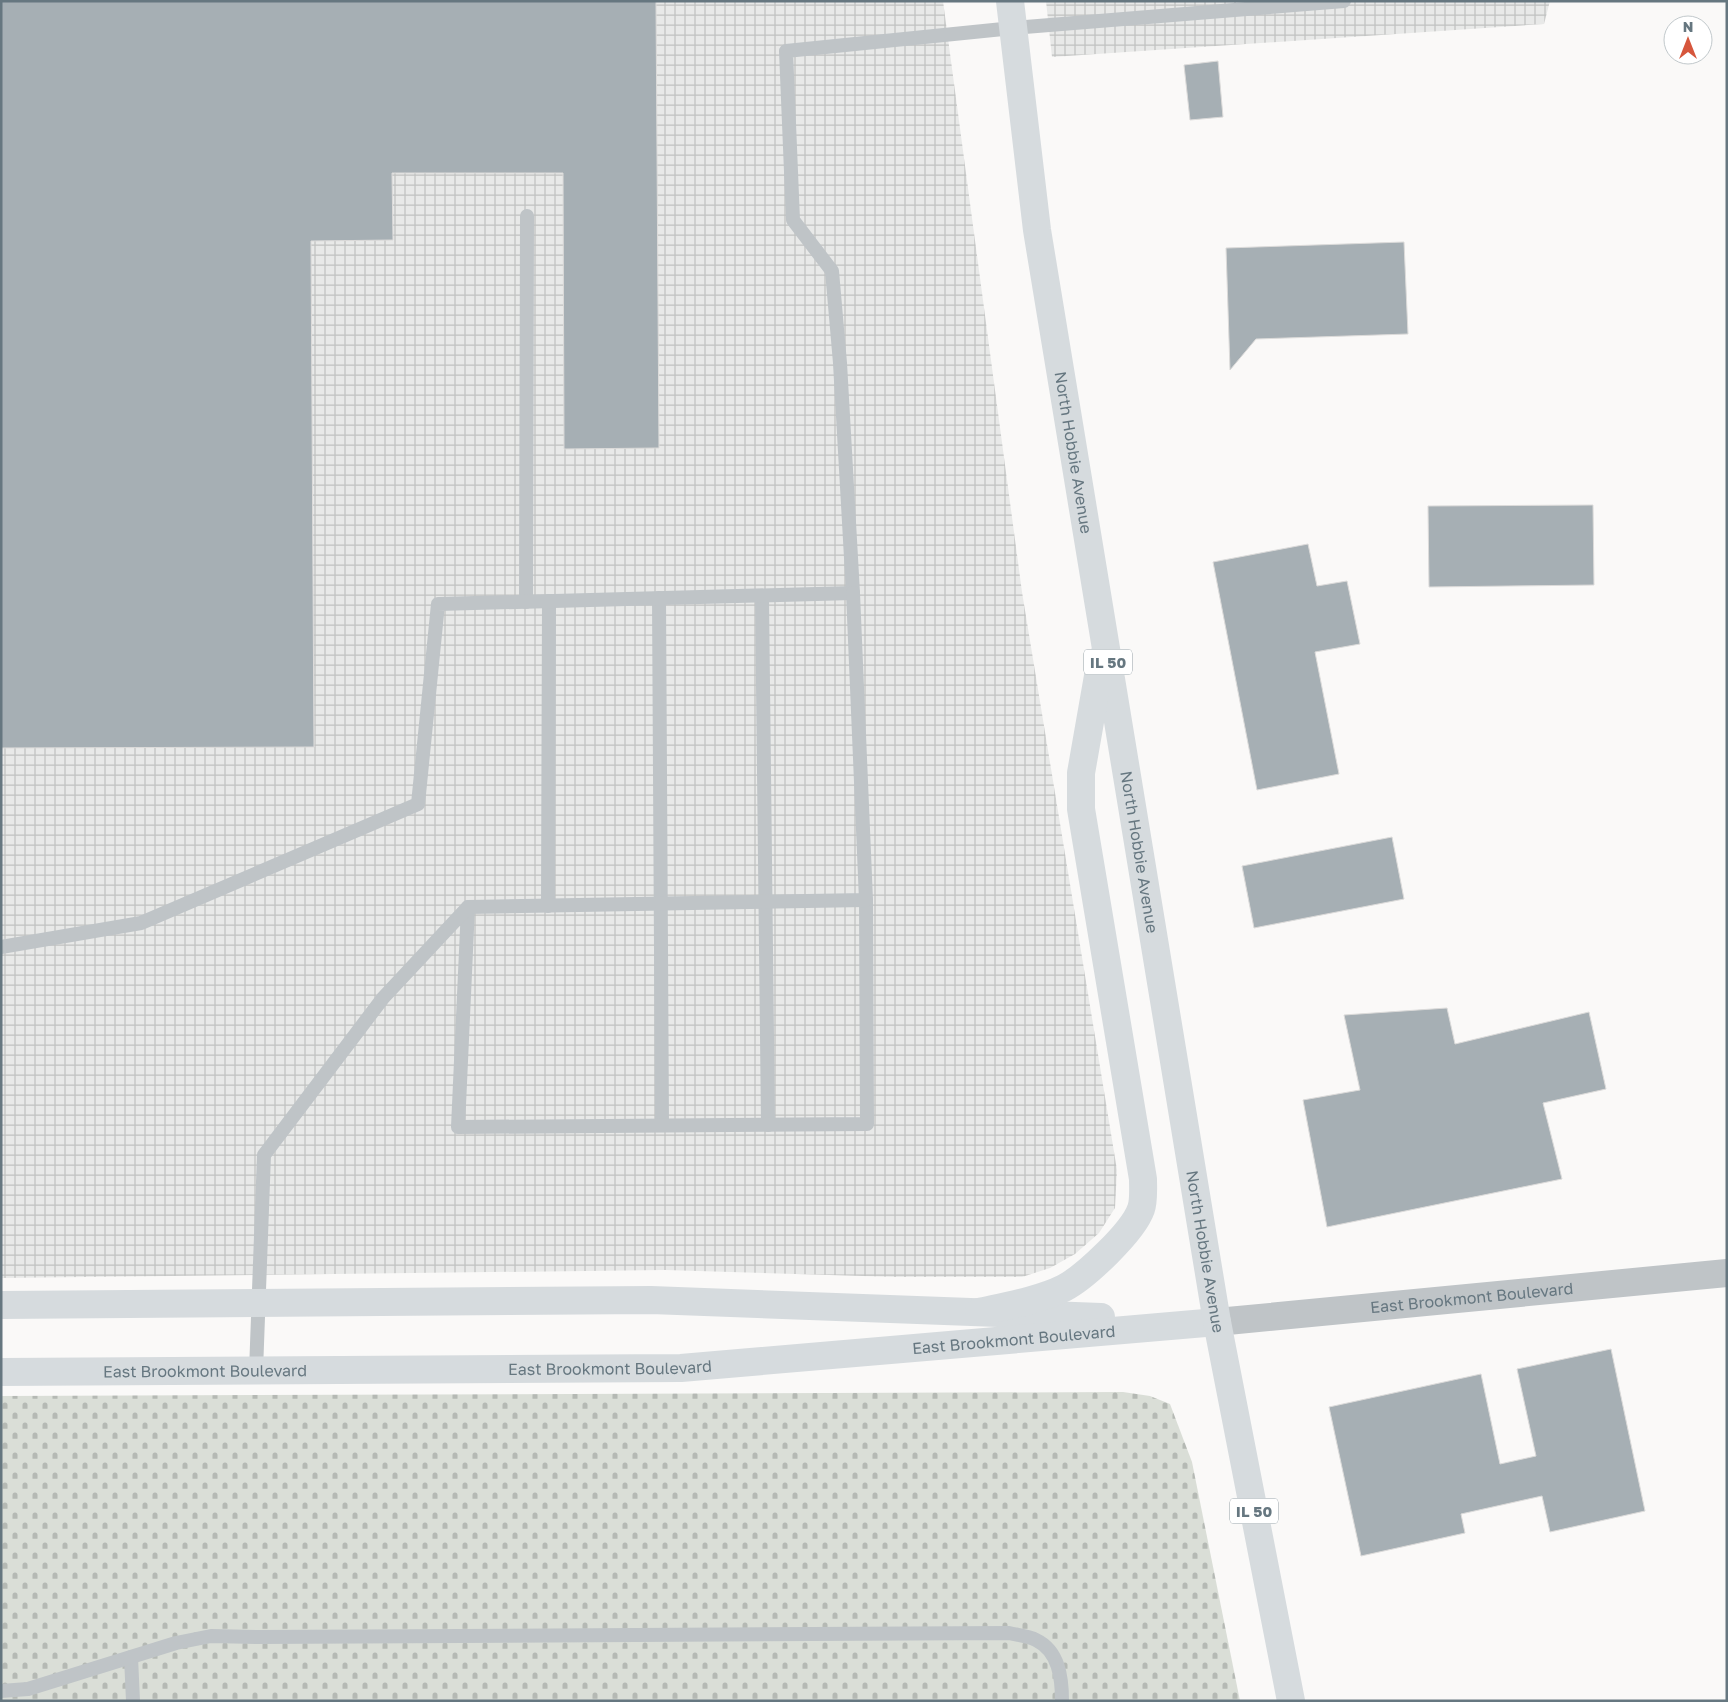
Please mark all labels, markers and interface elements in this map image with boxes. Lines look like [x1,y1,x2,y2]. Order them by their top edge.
north arrow [1663,15,1713,65]
text: N [1683,18,1693,35]
street label: North Hobbie Avenue [1050,370,1097,535]
road number: IL 50 [1084,650,1132,674]
street label: North Hobbie Avenue [1116,769,1163,935]
street label: North Hobbie Avenue [1182,1169,1229,1334]
street label: East Brookmont Boulevard [1369,1278,1574,1317]
street label: East Brookmont Boulevard [911,1321,1116,1358]
street label: East Brookmont Boulevard [508,1355,713,1379]
street label: East Brookmont Boulevard [103,1360,307,1381]
road number: IL 50 [1230,1498,1278,1524]

